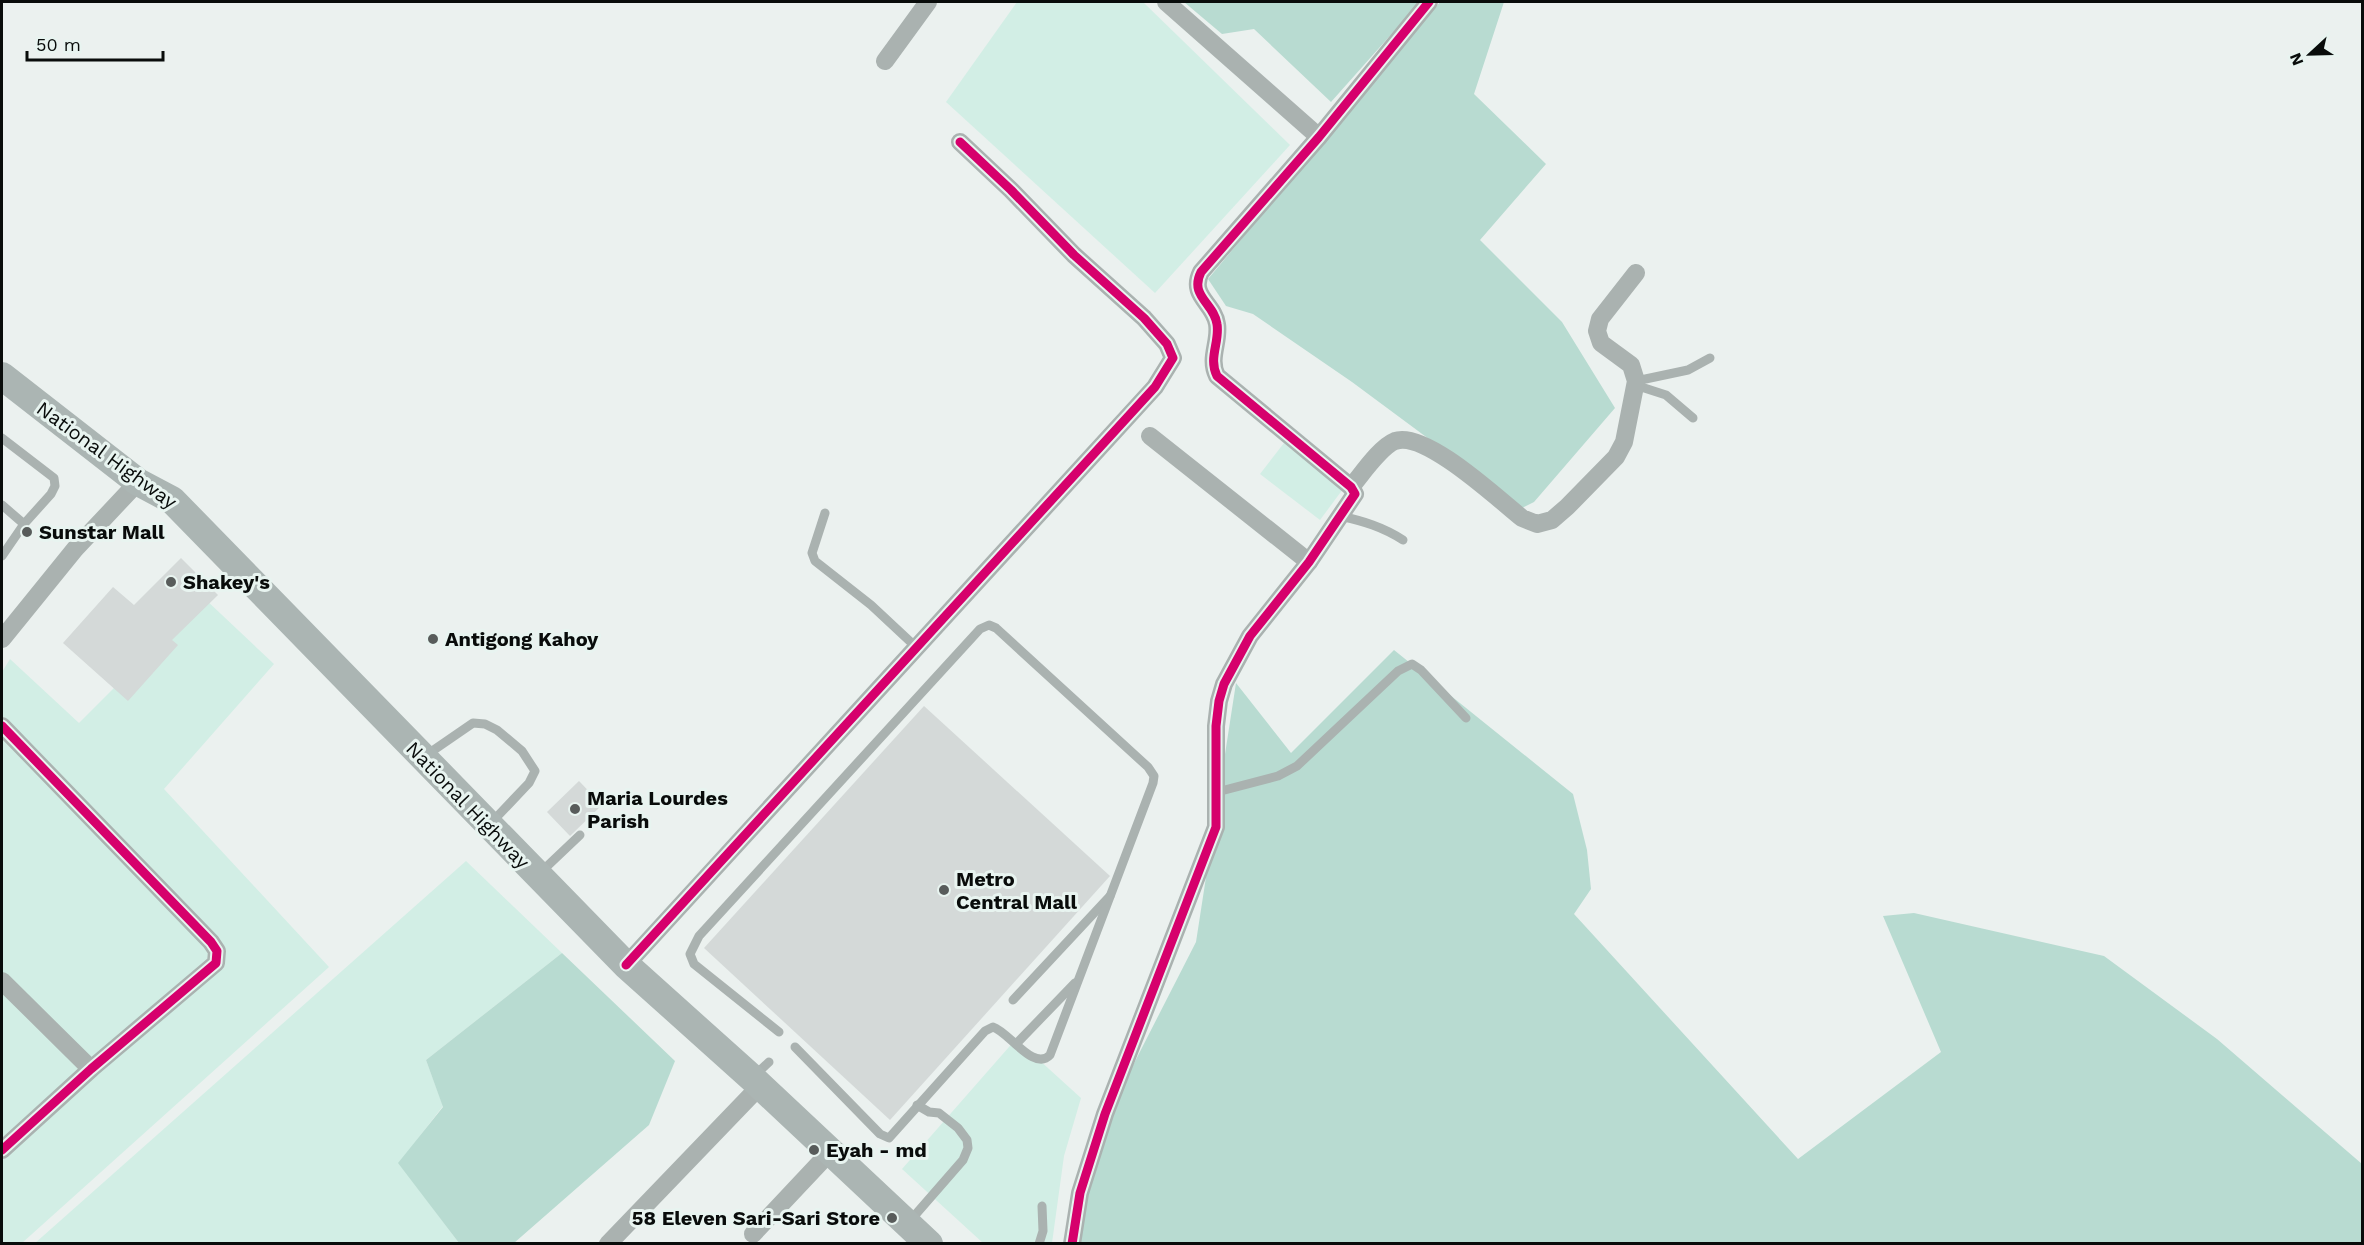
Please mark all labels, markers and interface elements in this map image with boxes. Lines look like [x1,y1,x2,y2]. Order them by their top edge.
scale bar [27,24,164,62]
north arrow [2280,24,2340,84]
text: 50 m [36,34,81,55]
text: N [2286,50,2308,68]
street label: National Highway [32,396,182,514]
place label: Sunstar Mall [39,520,165,544]
marker: Sunstar Mall [20,525,34,539]
place label: Shakey's [183,570,270,594]
marker: Shakey's [164,575,178,589]
place label: Antigong Kahoy [445,627,599,651]
marker: Antigong Kahoy [426,632,440,646]
street label: National Highway [401,736,535,874]
place label: Maria Lourdes Parish [587,786,728,833]
marker: Maria Lourdes Parish [568,802,582,816]
place label: Metro Central Mall [956,867,1078,914]
marker: Metro Central Mall [937,883,951,897]
place label: Eyah - md [826,1138,927,1162]
marker: Eyah - md [807,1143,821,1157]
place label: 58 Eleven Sari-Sari Store [632,1206,880,1230]
marker: 58 Eleven Sari-Sari Store [885,1211,899,1225]

